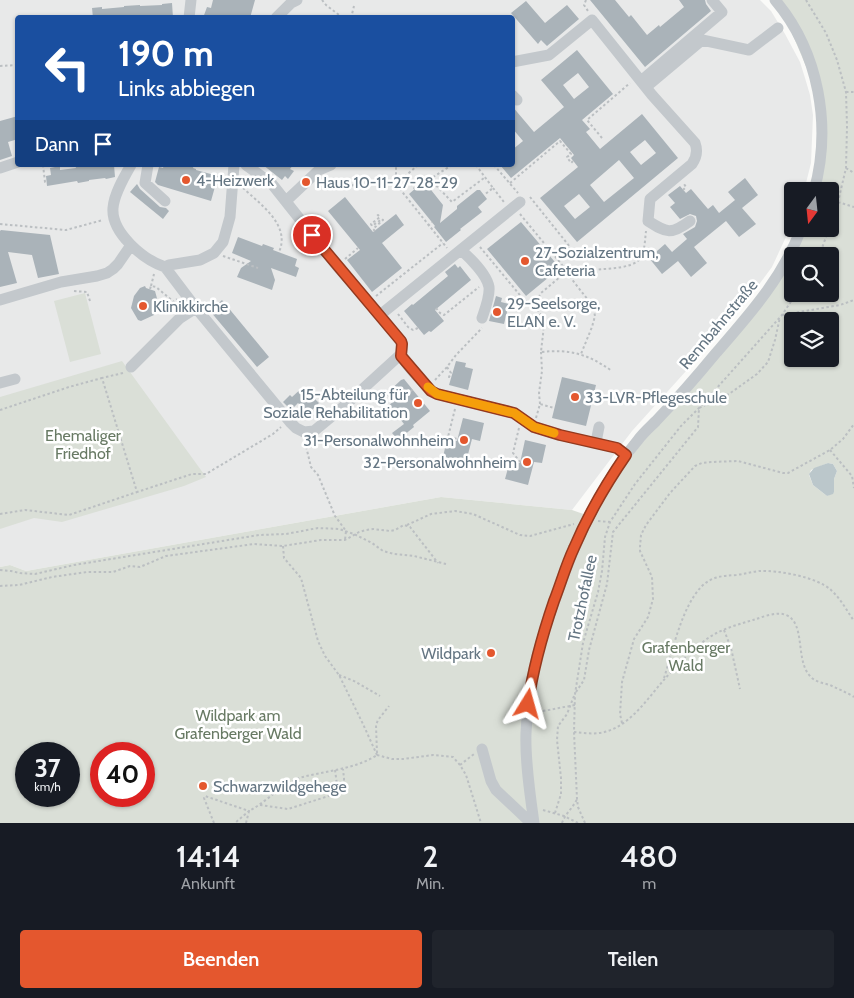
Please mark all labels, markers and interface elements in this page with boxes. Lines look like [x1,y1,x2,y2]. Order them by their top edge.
text: 190 m [118,32,214,75]
icon: left [35,35,100,100]
text: Links abbiegen [118,75,255,102]
icon: arrive [89,130,117,158]
text: Dann [35,133,79,156]
place label: 4-Heizwerk [196,171,275,190]
place label: Haus 10-11-27-28-29 [316,173,458,192]
marker: 4-Heizwerk [180,174,192,186]
marker: Haus 10-11-27-28-29 [300,176,312,188]
north arrow [784,182,839,238]
map controls [784,182,839,367]
pin [291,214,333,256]
icon: arrive [298,221,326,249]
place label: 27-Sozialzentrum, Cafeteria [535,243,659,280]
button: search [784,247,839,302]
marker: 27-Sozialzentrum, Cafeteria [519,255,531,267]
street label: Rennbahnstraße [675,275,762,373]
place label: 29-Seelsorge, ELAN e. V. [507,294,601,331]
place label: Klinikkirche [153,297,228,316]
marker: Klinikkirche [137,300,149,312]
marker: 29-Seelsorge, ELAN e. V. [491,306,503,318]
button: layers [784,312,839,367]
place label: 15-Abteilung für Soziale Rehabilitation [263,385,409,422]
place label: 33-LVR-Pflegeschule [585,388,727,407]
marker: 33-LVR-Pflegeschule [569,391,581,403]
marker: 15-Abteilung für Soziale Rehabilitation [412,397,424,409]
park label: Ehemaliger Friedhof [45,426,122,463]
place label: 31-Personalwohnheim [303,431,454,450]
marker: 31-Personalwohnheim [458,434,470,446]
place label: 32-Personalwohnheim [363,453,517,472]
marker: 32-Personalwohnheim [521,456,533,468]
street label: Trotzhofallee [564,553,601,643]
park label: Grafenberger Wald [642,638,731,675]
place label: Wildpark [421,644,482,663]
marker: Wildpark [485,647,497,659]
position arrow [501,677,553,729]
park label: Wildpark am Grafenberger Wald [174,706,302,743]
speed limit sign: 40 [90,742,155,807]
text: 37 [34,753,61,783]
place label: Schwarzwildgehege [213,777,347,796]
text: km/h [34,779,61,794]
marker: Schwarzwildgehege [197,780,209,792]
text: 14:14 [176,838,240,875]
text: 2 [422,838,438,875]
text: 480 [621,838,678,875]
text: Ankunft [181,874,235,893]
text: Min. [416,874,445,893]
text: m [642,874,656,893]
button: Beenden [20,930,422,988]
button: Teilen [432,930,834,988]

